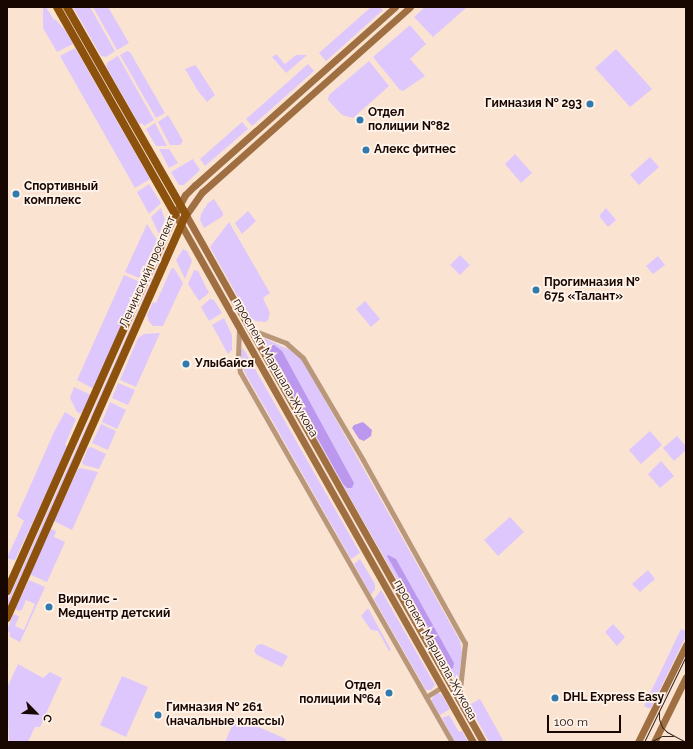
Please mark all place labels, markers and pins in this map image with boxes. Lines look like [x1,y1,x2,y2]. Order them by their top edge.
place label: Гимназия № 293 [485,97,582,111]
marker: Гимназия № 293 [585,99,595,109]
place label: Отдел полиции №82 [368,106,450,134]
marker: Отдел полиции №82 [355,115,365,125]
place label: Алекс фитнес [374,143,456,157]
marker: Алекс фитнес [361,145,371,155]
place label: Спортивный комплекс [24,180,98,208]
marker: Спортивный комплекс [11,189,21,199]
place label: Прогимназия № 675 «Талант» [544,276,640,304]
marker: Прогимназия № 675 «Талант» [531,285,541,295]
place label: Улыбайся [195,357,254,371]
marker: Улыбайся [180,358,192,370]
place label: Вирилис - Медцентр детский [58,593,170,621]
marker: Вирилис - Медцентр детский [43,601,55,613]
place label: Отдел полиции №64 [299,679,381,707]
marker: Отдел полиции №64 [384,688,394,698]
place label: DHL Express Easy [563,691,665,705]
marker: DHL Express Easy [550,693,560,703]
place label: Гимназия № 261 (начальные классы) [166,701,284,729]
marker: Гимназия № 261 (начальные классы) [153,710,163,720]

